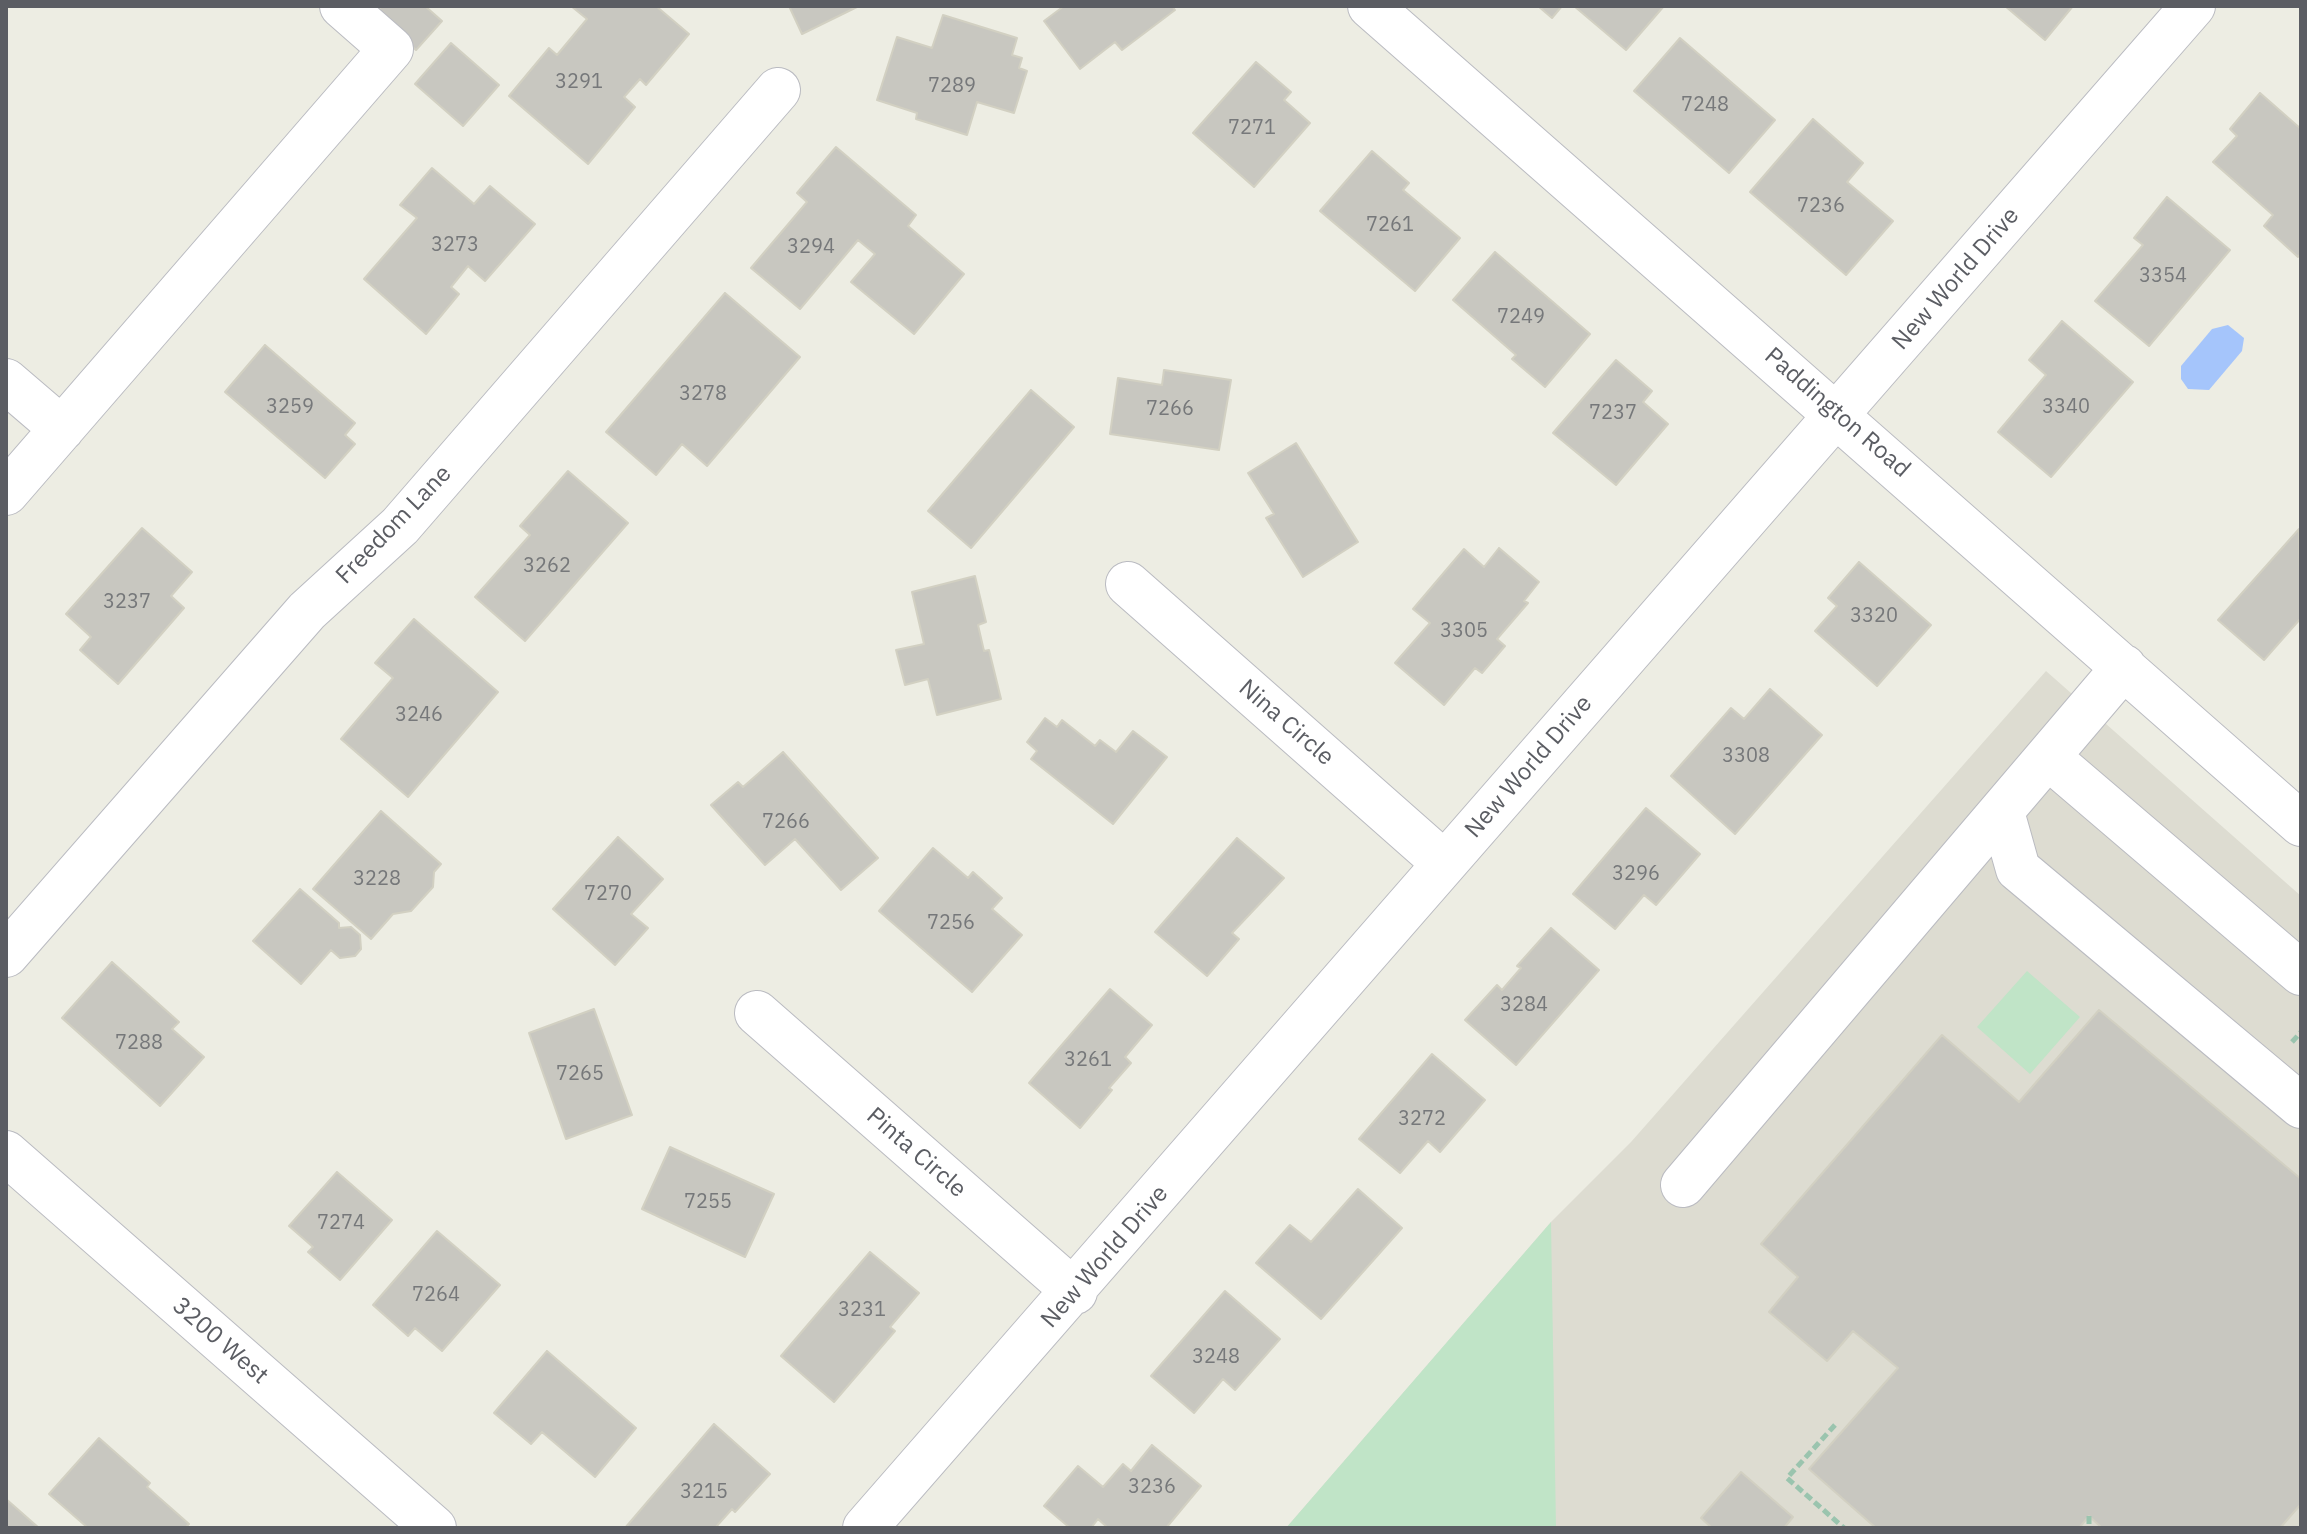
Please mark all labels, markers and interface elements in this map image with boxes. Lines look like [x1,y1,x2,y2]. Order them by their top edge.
house number: 3291 [555,70,603,94]
house number: 7289 [928,74,976,98]
house number: 7248 [1681,93,1729,117]
house number: 7271 [1228,116,1276,140]
house number: 7236 [1797,194,1845,218]
street label: New World Drive [1886,202,2026,356]
house number: 7261 [1366,213,1414,237]
house number: 3273 [431,233,479,257]
house number: 3294 [787,235,835,259]
house number: 3354 [2139,264,2187,288]
house number: 7249 [1497,305,1545,329]
street label: Paddington Road [1758,342,1916,484]
house number: 3278 [679,382,727,406]
house number: 3259 [266,395,314,419]
house number: 3340 [2042,395,2090,419]
house number: 7266 [1146,397,1194,421]
house number: 7237 [1589,401,1637,425]
street label: Freedom Lane [330,460,458,590]
house number: 3262 [523,554,571,578]
house number: 3237 [103,590,151,614]
house number: 3320 [1850,604,1898,628]
house number: 3305 [1440,619,1488,643]
street label: Nina Circle [1233,674,1339,772]
street label: New World Drive [1459,690,1599,844]
house number: 3246 [395,703,443,727]
house number: 3308 [1722,744,1770,768]
house number: 7266 [762,810,810,834]
house number: 3296 [1612,862,1660,886]
house number: 3228 [353,867,401,891]
house number: 7270 [584,882,632,906]
house number: 7256 [927,911,975,935]
house number: 3284 [1500,993,1548,1017]
house number: 7288 [115,1031,163,1055]
house number: 3261 [1064,1048,1112,1072]
house number: 7265 [556,1062,604,1086]
street label: Pinta Circle [860,1102,972,1204]
house number: 3272 [1398,1107,1446,1131]
street label: New World Drive [1035,1180,1175,1334]
house number: 7255 [684,1190,732,1214]
house number: 7274 [317,1211,365,1235]
house number: 7264 [412,1283,460,1307]
street label: 3200 West [166,1292,274,1390]
house number: 3231 [838,1298,886,1322]
house number: 3248 [1192,1345,1240,1369]
house number: 3236 [1128,1475,1176,1499]
house number: 3215 [680,1480,728,1504]

